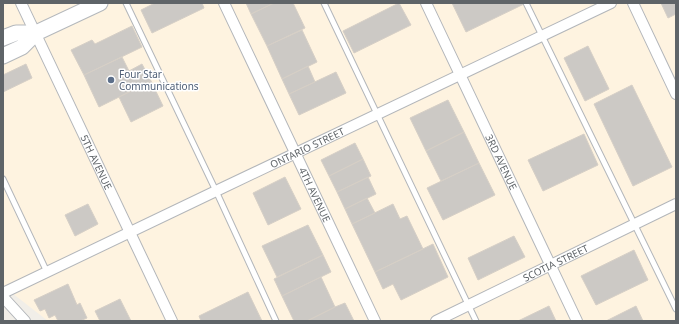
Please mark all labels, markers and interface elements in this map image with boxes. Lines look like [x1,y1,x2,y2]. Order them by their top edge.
place label: Four Star Communications [119,67,199,93]
marker: Four Star Communications [106,75,116,85]
street label: ONTARIO STREET [268,124,347,171]
street label: 5TH AVENUE [77,132,116,192]
street label: 3RD AVENUE [482,132,521,192]
street label: 4TH AVENUE [296,165,334,224]
street label: SCOTIA STREET [521,241,591,285]

